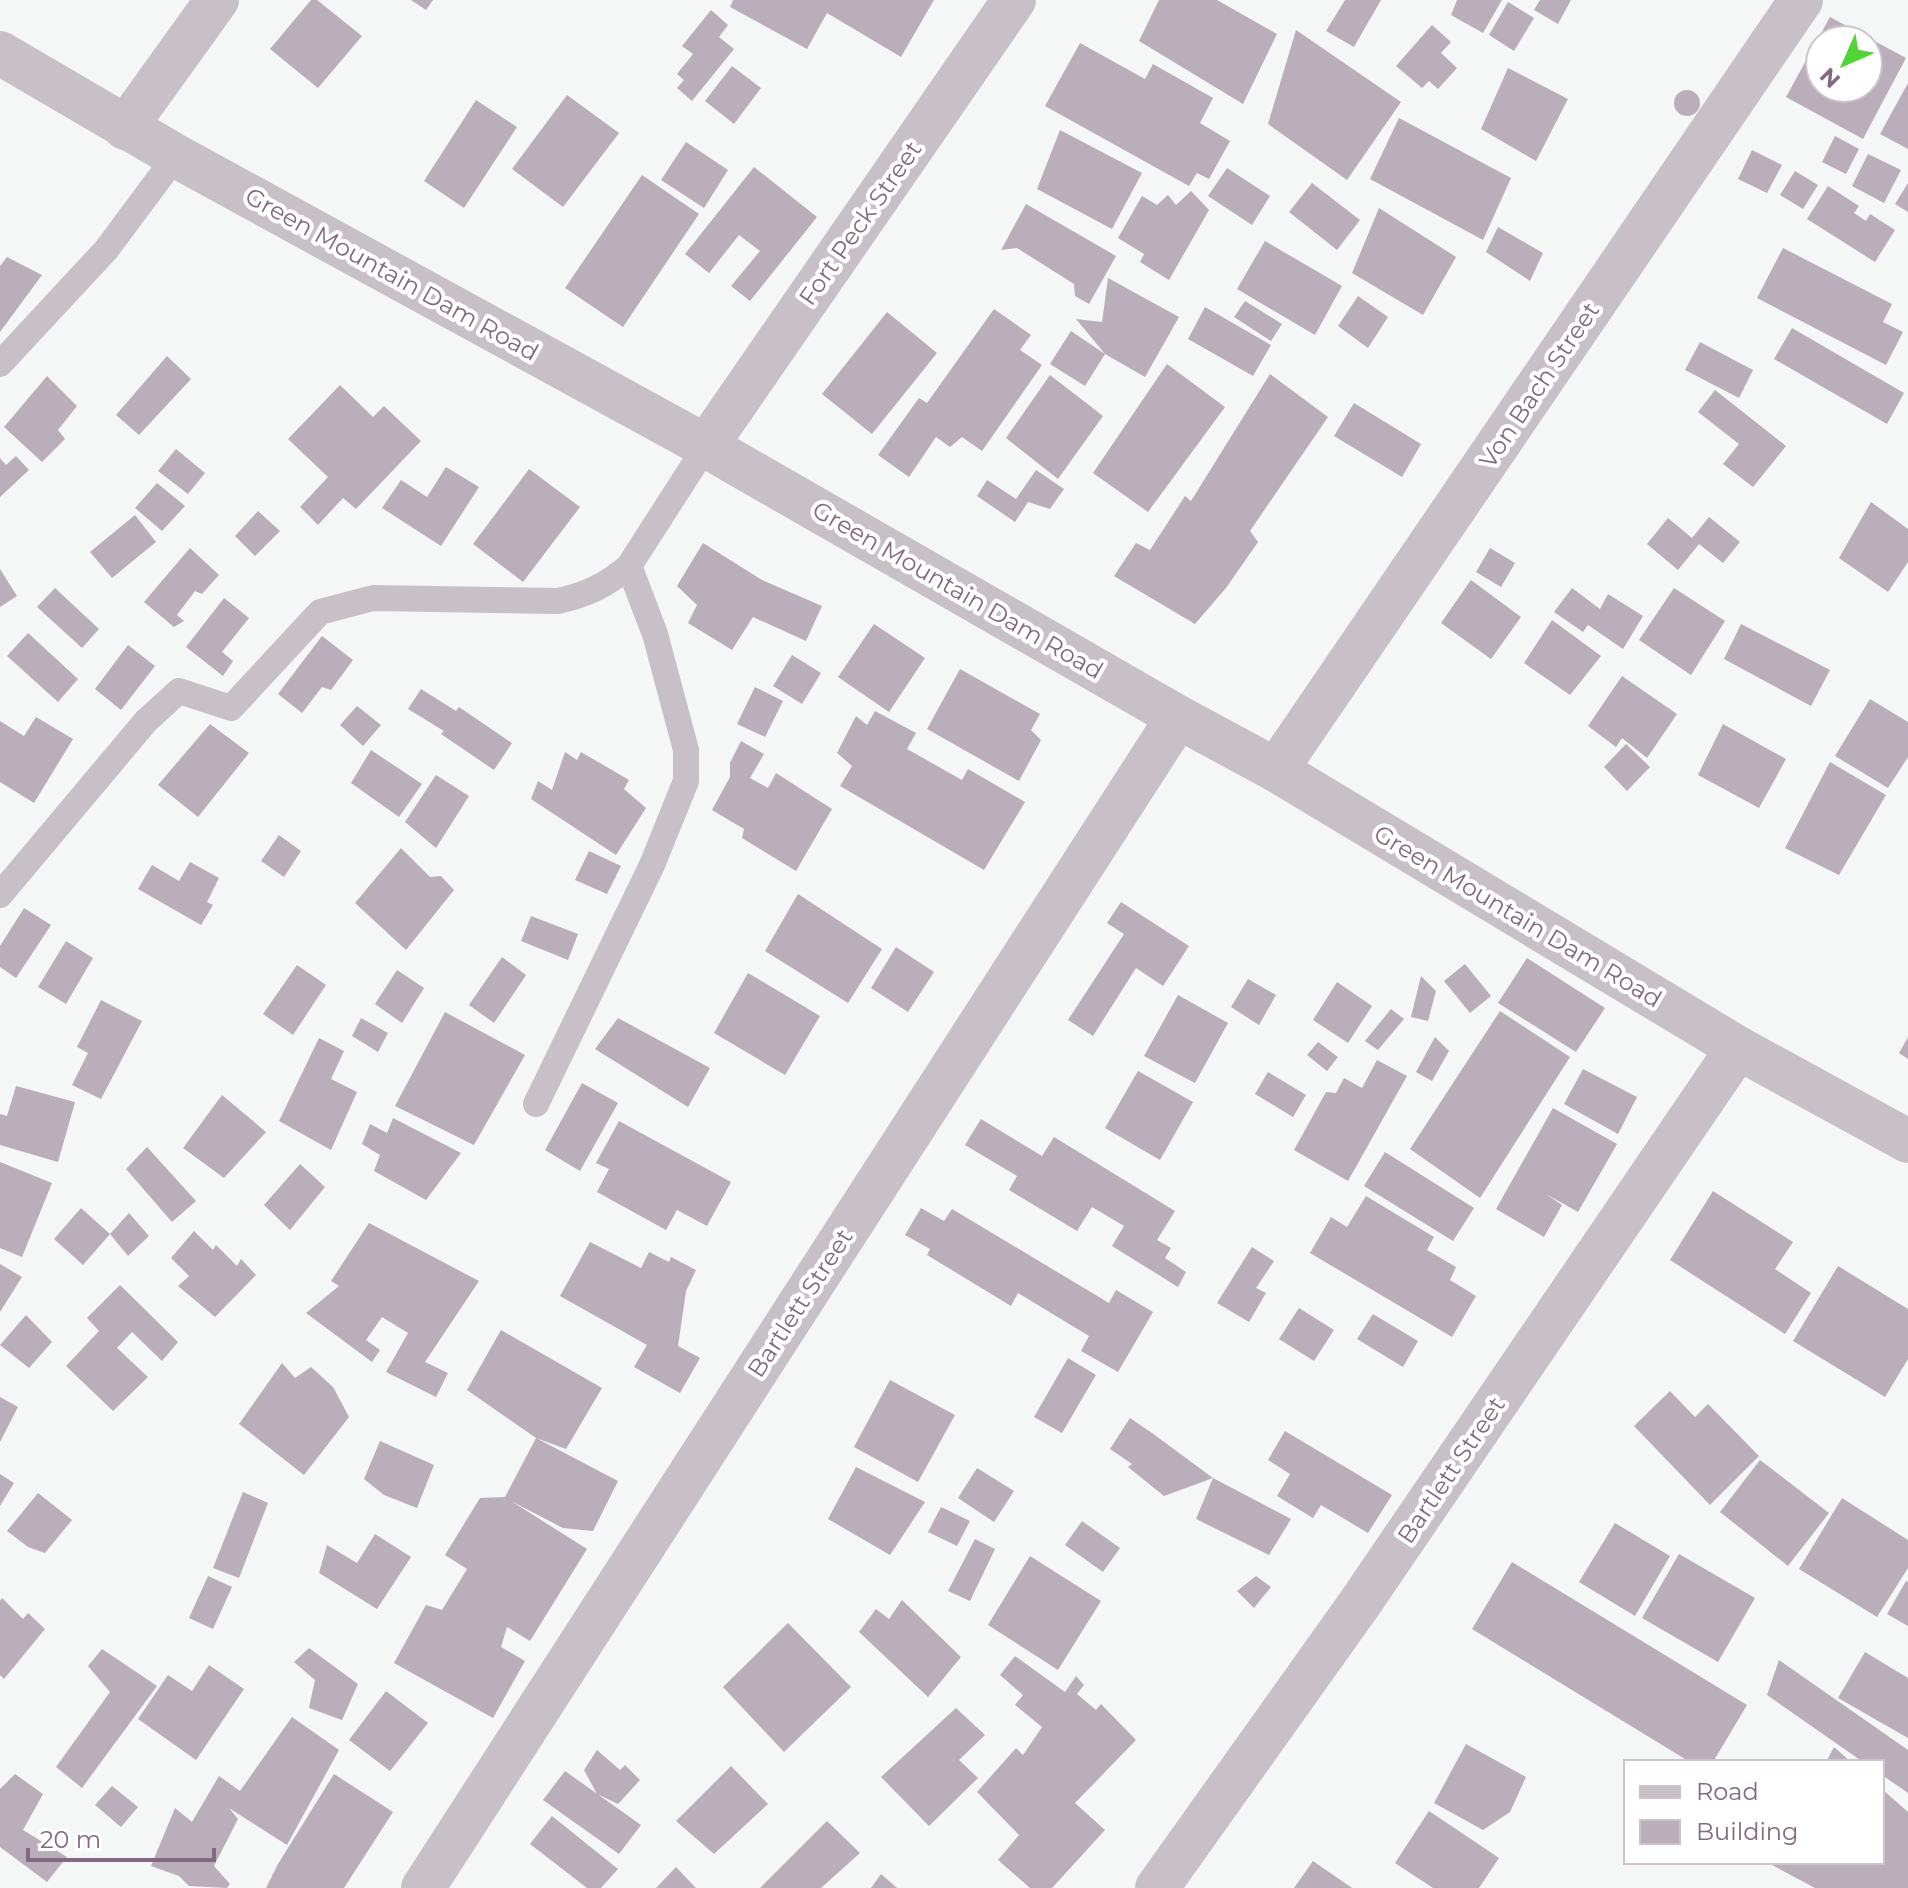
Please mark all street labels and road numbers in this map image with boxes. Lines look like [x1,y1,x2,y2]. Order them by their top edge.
street label: Fort Peck Street [793,135,928,311]
street label: Green Mountain Dam Road [240,181,544,367]
street label: Von Bach Street [1473,296,1605,473]
street label: Green Mountain Dam Road [808,495,1108,685]
street label: Green Mountain Dam Road [1369,818,1667,1014]
street label: Bartlett Street [741,1223,859,1383]
street label: Bartlett Street [1391,1391,1511,1549]

